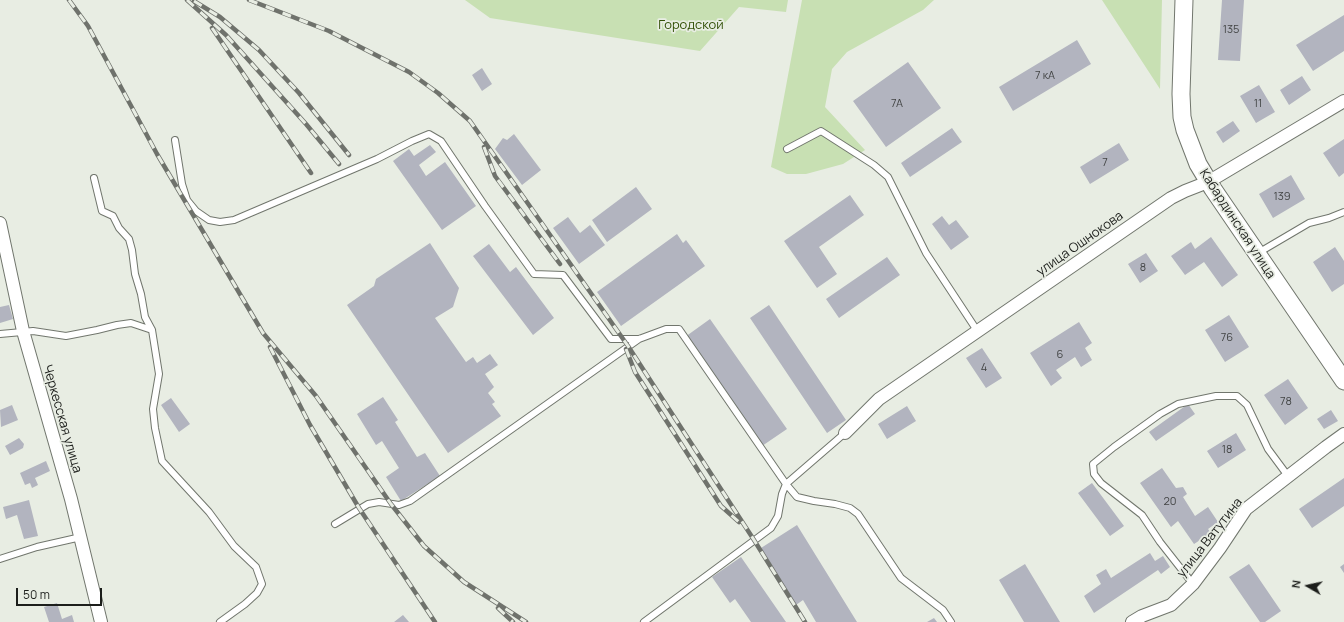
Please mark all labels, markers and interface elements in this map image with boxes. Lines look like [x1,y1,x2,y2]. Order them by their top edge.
park label: Городской [658,17,724,33]
house number: 135 [1223,23,1239,37]
house number: 7 кА [1035,69,1055,83]
house number: 7А [891,97,903,111]
house number: 11 [1254,97,1262,111]
house number: 7 [1102,156,1108,170]
street label: Кабардинская улица [1196,166,1278,282]
house number: 139 [1273,190,1291,204]
street label: улица Ошнокова [1034,208,1126,280]
house number: 8 [1140,261,1146,275]
house number: 76 [1221,331,1233,345]
house number: 6 [1057,348,1063,362]
house number: 4 [981,361,987,375]
street label: Черкесская улица [39,363,85,475]
house number: 78 [1280,395,1292,409]
house number: 18 [1222,443,1232,457]
house number: 20 [1164,495,1176,509]
street label: улица Ватутина [1174,495,1246,581]
north arrow [1288,566,1328,606]
text: N [1288,579,1304,589]
scale bar [18,580,104,606]
text: 50 m [23,586,50,603]

